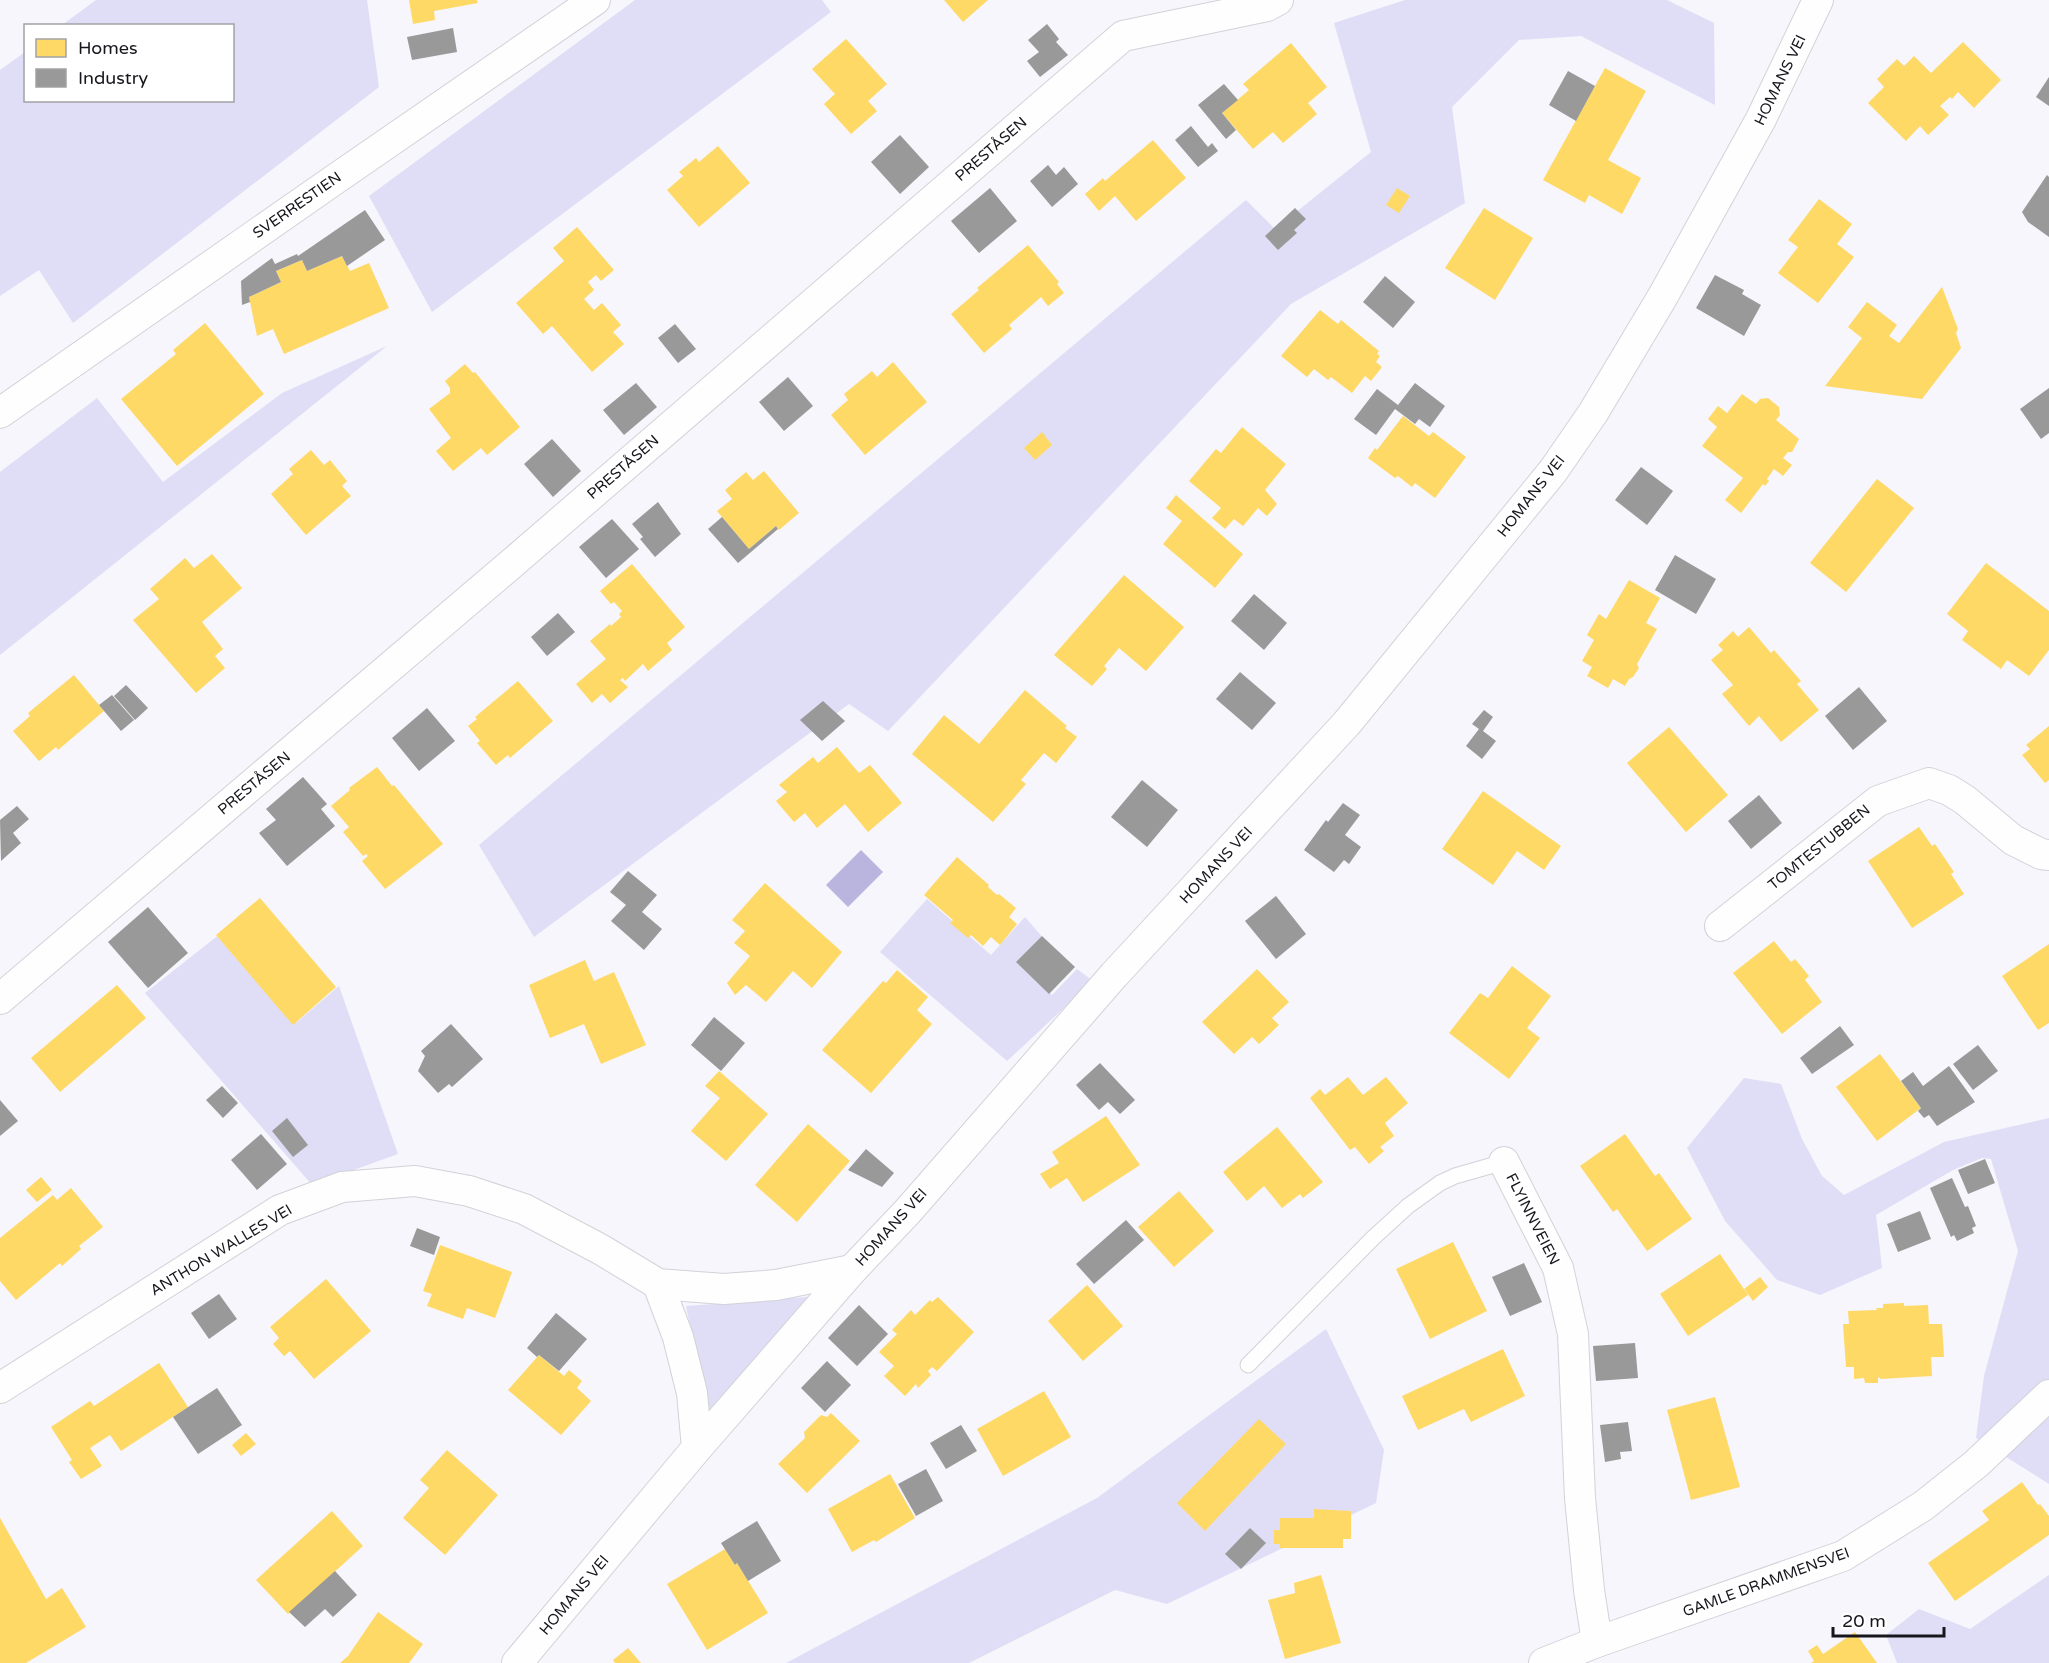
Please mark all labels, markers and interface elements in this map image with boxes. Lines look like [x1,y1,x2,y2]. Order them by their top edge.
legend [24,24,234,102]
street label: HOMANS VEI [1750,32,1810,128]
text: Homes [78,37,138,59]
text: Industry [78,67,149,89]
street label: PRESTÅSEN [951,113,1031,185]
street label: SVERRESTIEN [249,168,345,242]
street label: PRESTÅSEN [583,431,663,503]
street label: HOMANS VEI [1494,452,1568,540]
street label: PRESTÅSEN [214,747,294,819]
street label: TOMTESTUBBEN [1764,800,1874,894]
street label: HOMANS VEI [1176,823,1256,907]
street label: FLYINNVEIEN [1502,1170,1564,1268]
street label: HOMANS VEI [851,1184,931,1270]
street label: ANTHON WALLES VEI [147,1200,295,1300]
street label: GAMLE DRAMMENSVEI [1680,1543,1852,1621]
street label: HOMANS VEI [535,1551,613,1639]
scale bar [1833,1600,1944,1638]
text: 20 m [1842,1610,1886,1632]

